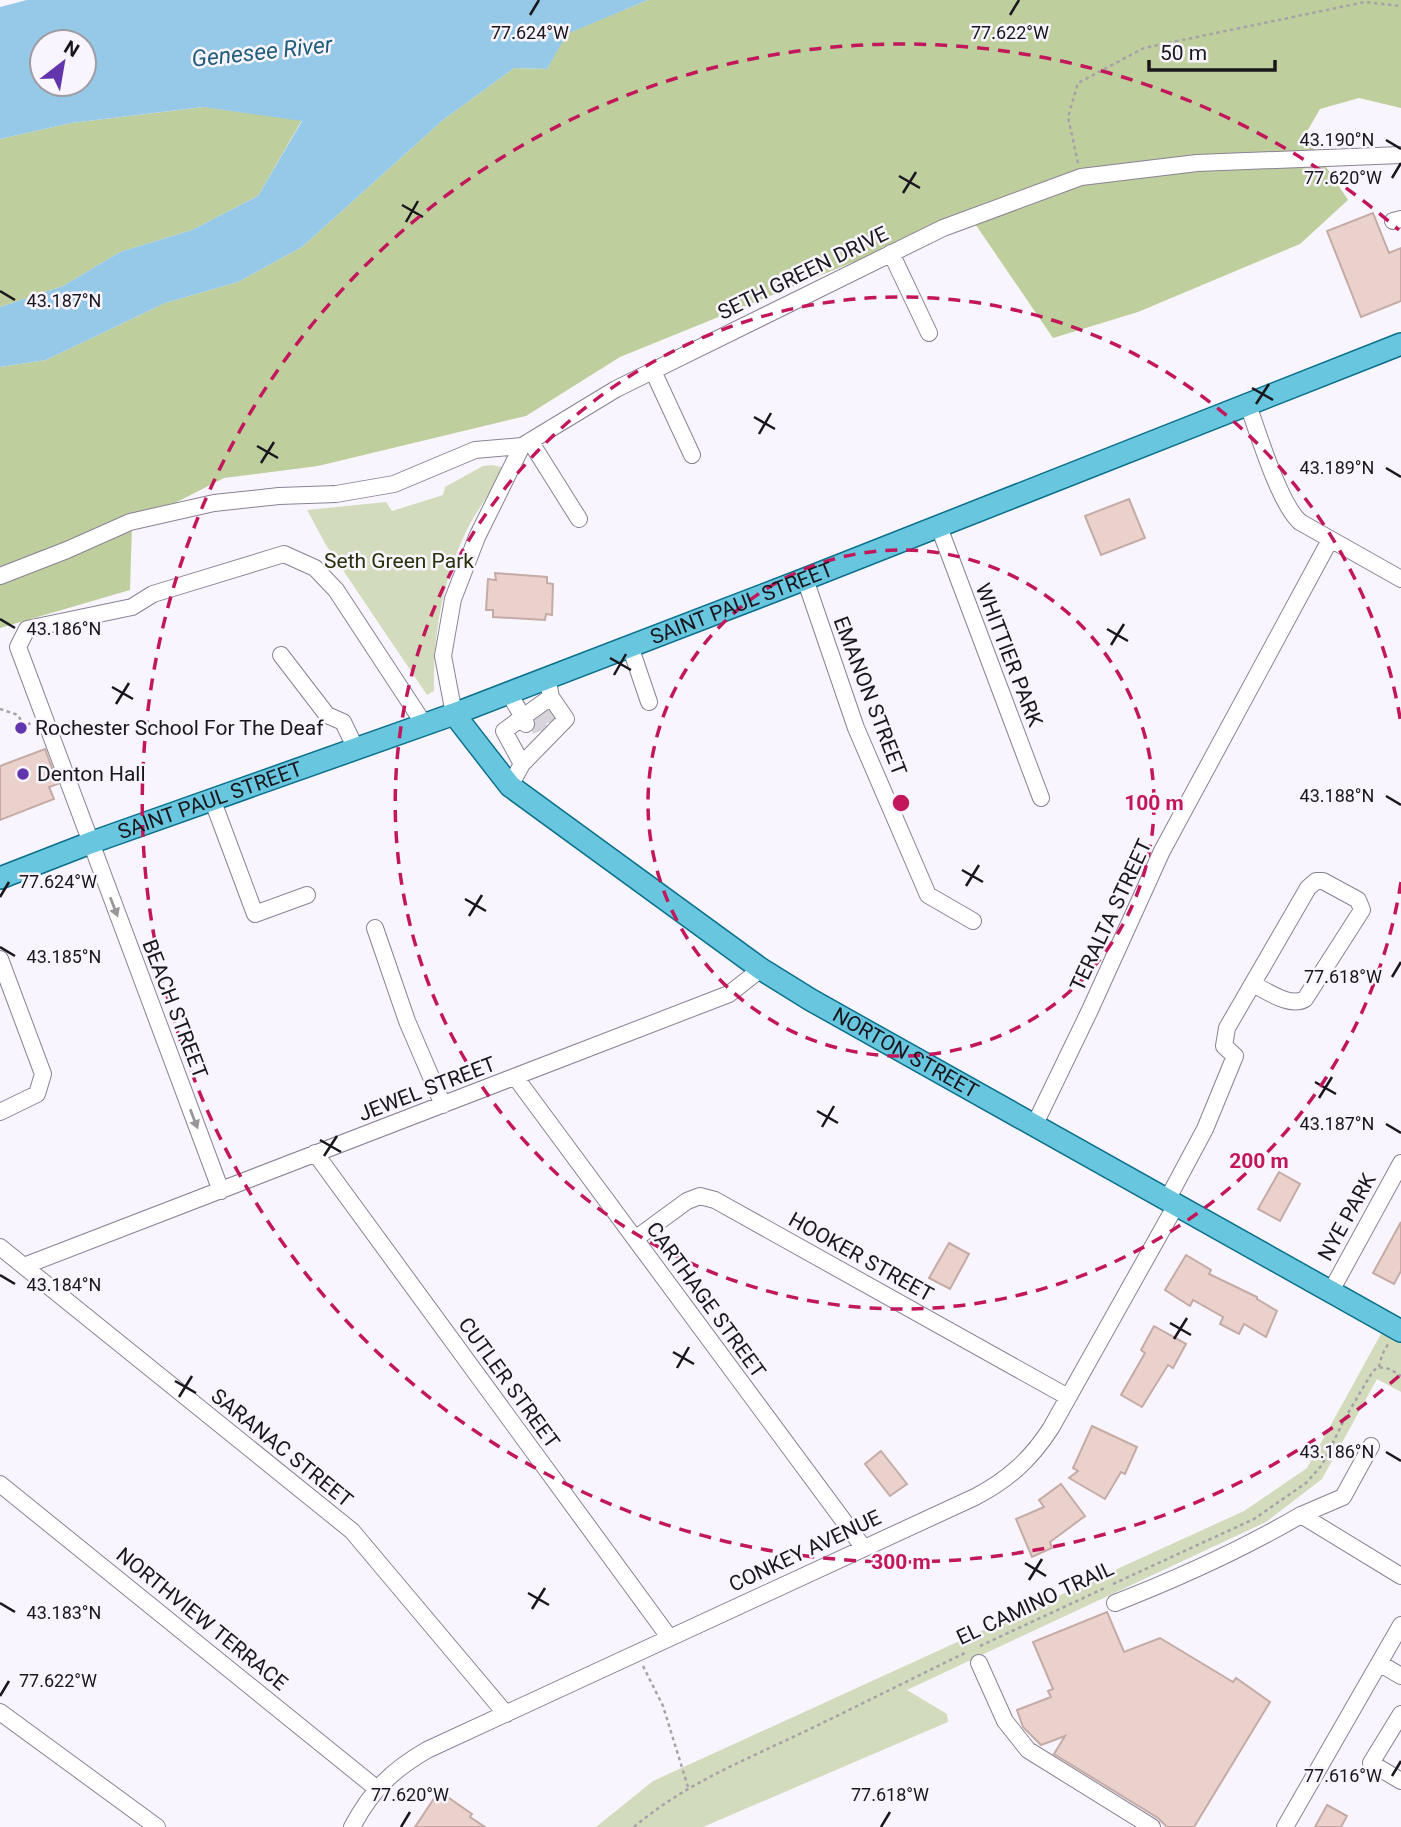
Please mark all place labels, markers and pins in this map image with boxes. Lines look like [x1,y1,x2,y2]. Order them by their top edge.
place label: Rochester School For The Deaf [35,716,324,740]
marker: Rochester School For The Deaf [13,720,29,736]
place label: Denton Hall [37,762,146,786]
marker: Denton Hall [15,766,31,782]
centre of rings [889,791,913,815]

